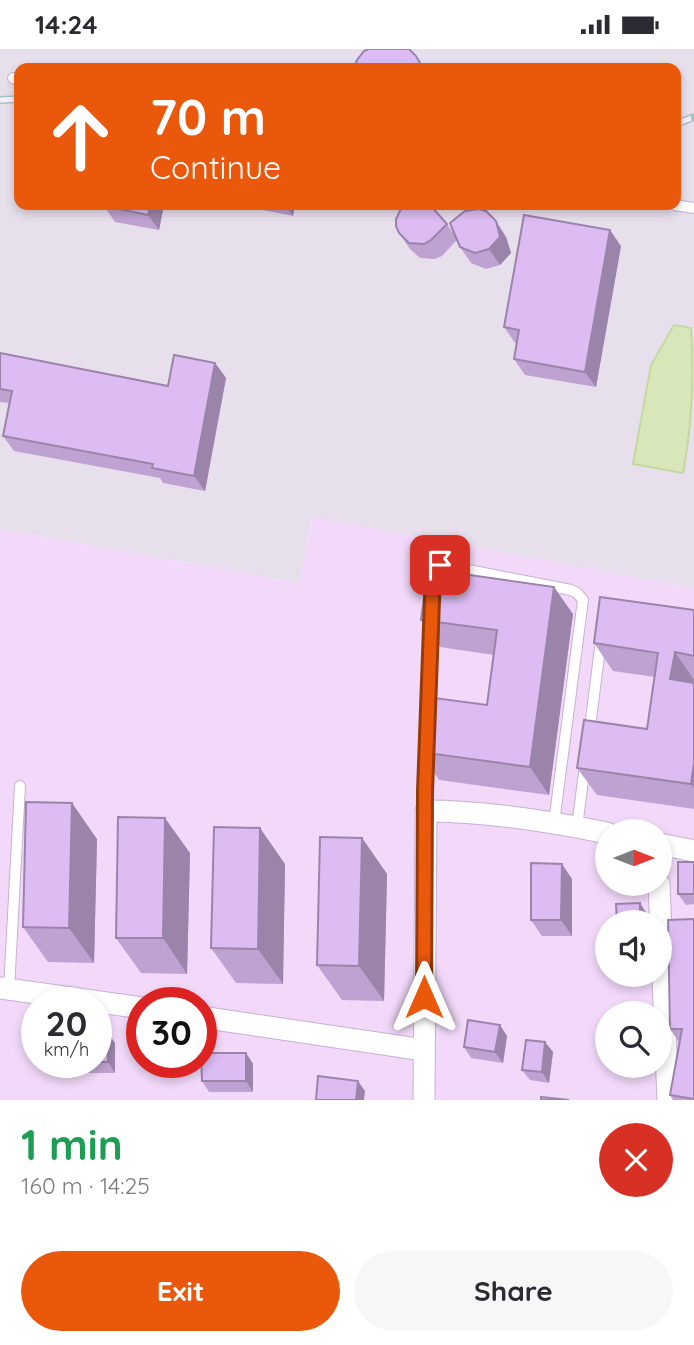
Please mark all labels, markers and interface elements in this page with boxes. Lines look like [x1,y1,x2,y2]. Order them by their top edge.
text: 14:24 [35,8,98,41]
text: 70 m [150,86,266,147]
icon: ahead [35,91,126,182]
text: Continue [150,147,281,187]
pin [410,535,470,595]
icon: arrive [421,546,459,584]
north arrow [595,819,672,896]
map controls [595,819,672,1078]
button: sound [595,910,672,987]
position arrow [387,960,461,1034]
speed limit sign: 30 [126,987,217,1078]
text: 20 [46,1001,87,1045]
button: search [595,1001,672,1078]
text: km/h [44,1038,89,1061]
text: 1 min [21,1118,123,1171]
button: close [599,1123,673,1197]
text: 160 m · 14:25 [21,1171,150,1200]
button: Exit [21,1251,340,1331]
button: Share [354,1251,673,1331]

